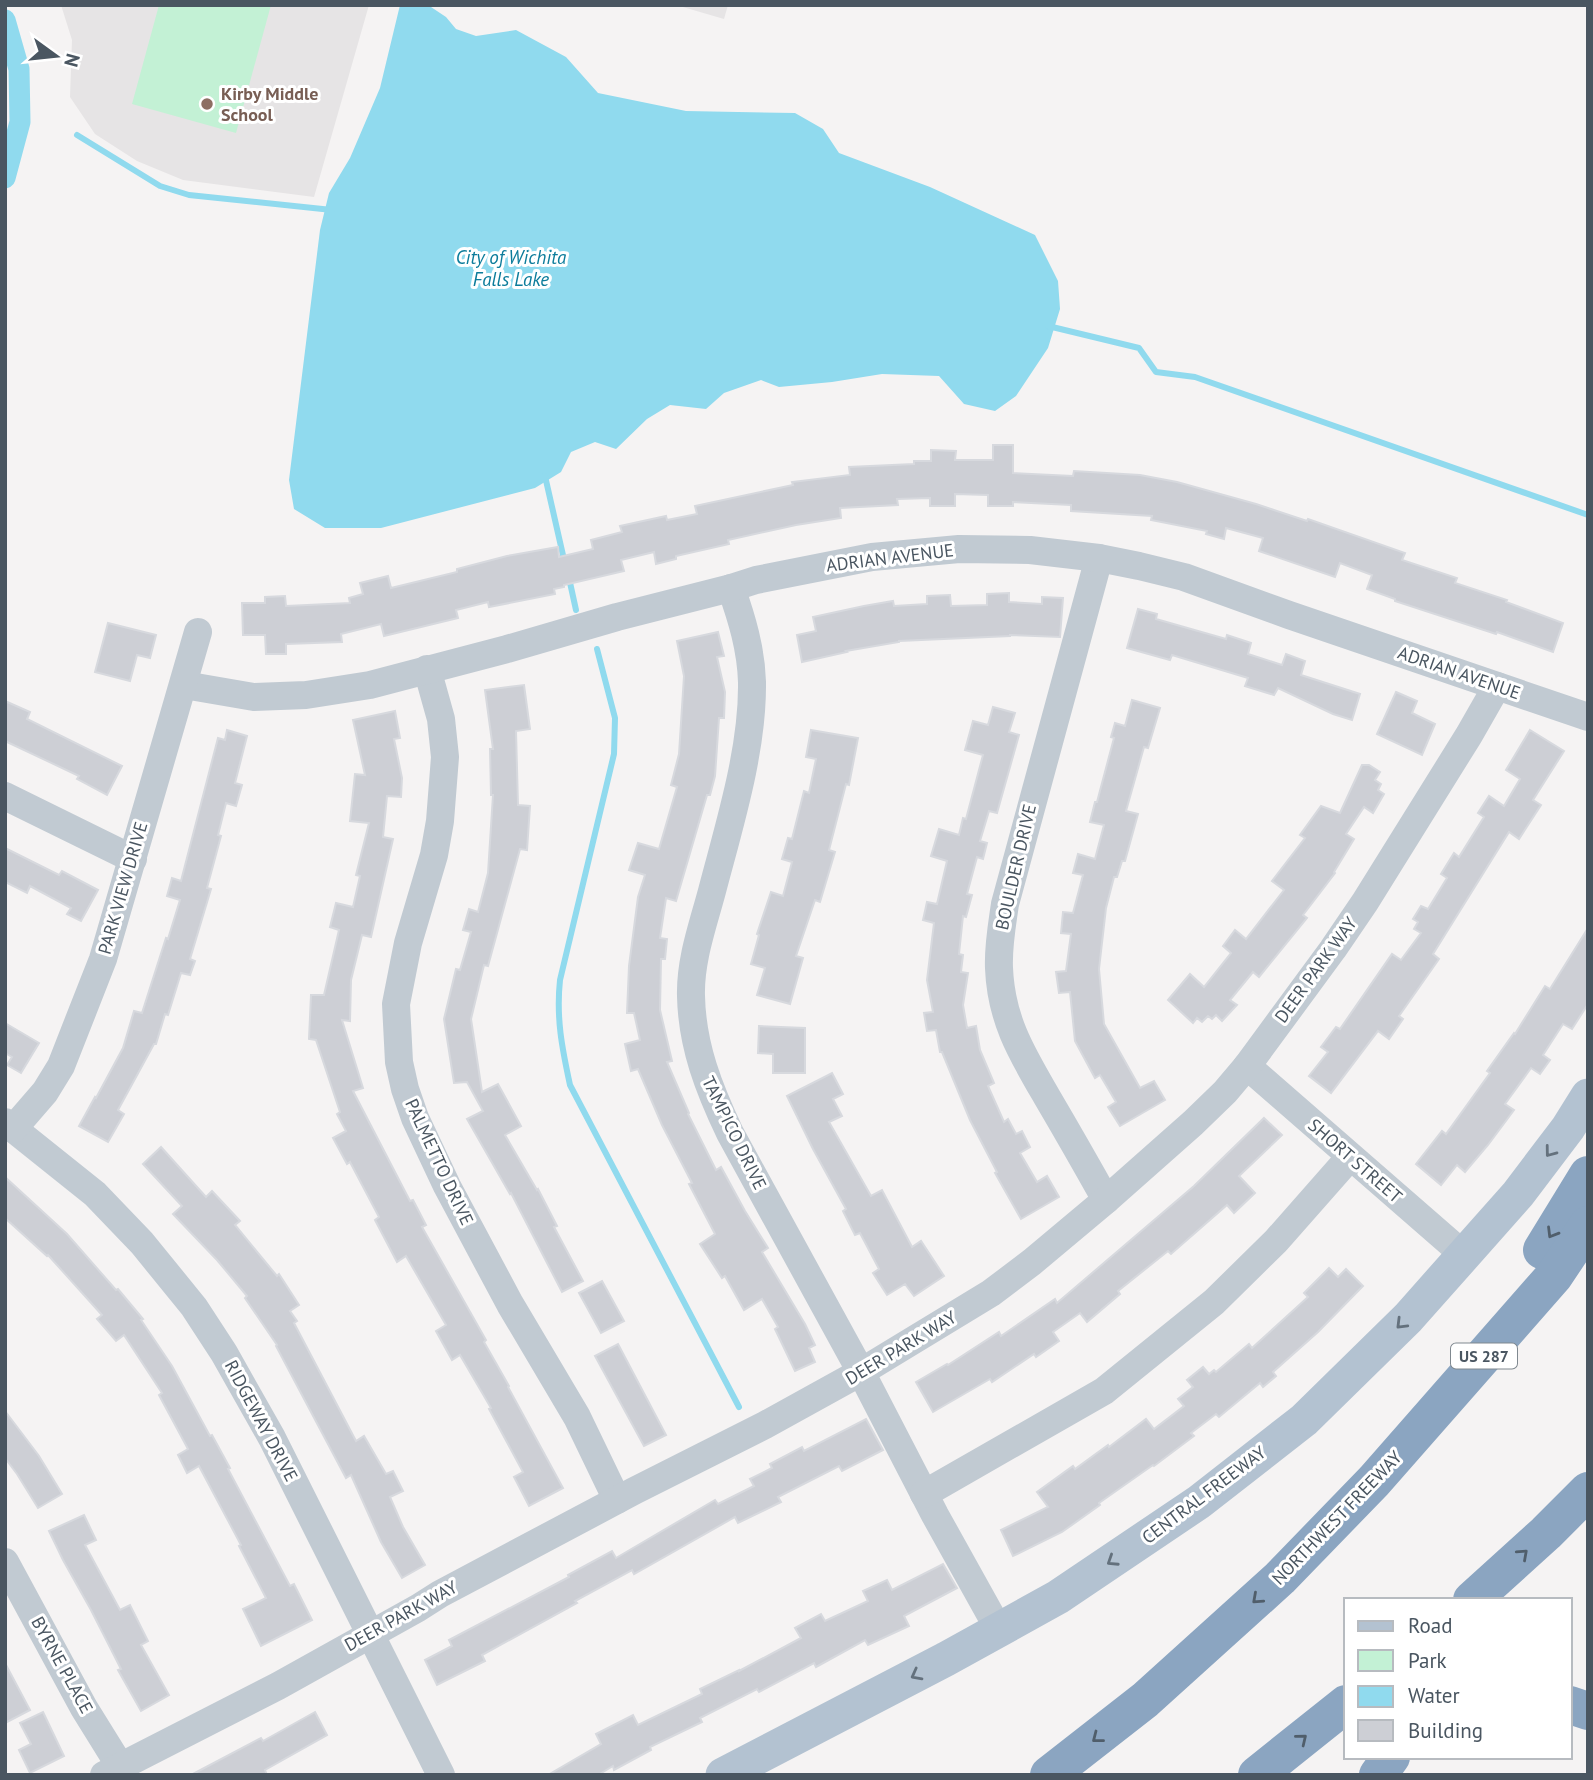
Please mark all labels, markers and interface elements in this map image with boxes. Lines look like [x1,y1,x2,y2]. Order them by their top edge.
north arrow [21,21,91,91]
text: N [59,51,86,70]
place label: Kirby Middle School [221,82,318,126]
marker: Kirby Middle School [199,96,215,112]
water label: City of Wichita Falls Lake [456,245,567,291]
street label: ADRIAN AVENUE [825,538,955,577]
street label: ADRIAN AVENUE [1395,641,1524,704]
street label: BOULDER DRIVE [990,802,1041,932]
street label: PARK VIEW DRIVE [93,819,152,957]
street label: DEER PARK WAY [1269,912,1362,1027]
street label: TAMPICO DRIVE [697,1072,772,1193]
street label: PALMETTO DRIVE [400,1095,479,1229]
street label: SHORT STREET [1304,1113,1407,1208]
one-way arrow [1545,1144,1558,1157]
one-way arrow [1548,1226,1561,1239]
street label: DEER PARK WAY [841,1305,960,1390]
one-way arrow [1397,1316,1410,1329]
road number: US 287 [1451,1344,1517,1368]
street label: RIDGEWAY DRIVE [220,1356,303,1485]
street label: CENTRAL FREEWAY [1137,1441,1270,1549]
street label: NORTHWEST FREEWAY [1267,1446,1407,1589]
one-way arrow [1515,1550,1528,1562]
one-way arrow [1107,1553,1120,1566]
street label: DEER PARK WAY [340,1575,461,1656]
one-way arrow [1252,1591,1265,1603]
legend [1344,1598,1572,1759]
street label: BYRNE PLACE [26,1612,99,1717]
text: Road [1408,1612,1452,1639]
text: Park [1408,1647,1447,1674]
one-way arrow [911,1667,923,1681]
text: Water [1408,1682,1460,1709]
text: Building [1408,1717,1483,1744]
one-way arrow [1092,1729,1105,1742]
one-way arrow [1294,1735,1306,1748]

